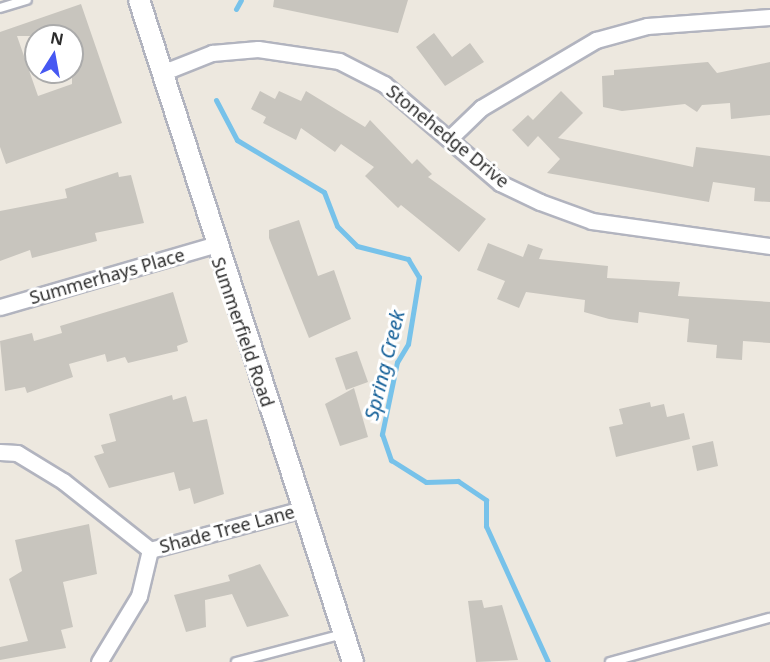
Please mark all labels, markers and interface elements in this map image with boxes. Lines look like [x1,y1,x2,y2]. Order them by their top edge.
north arrow [24,24,84,84]
text: N [49,26,66,50]
street label: Stonehedge Drive [382,80,514,192]
street label: Summerhays Place [27,244,187,308]
street label: Summerfield Road [207,254,279,410]
water label: Spring Creek [359,308,409,422]
street label: Shade Tree Lane [157,501,297,557]

